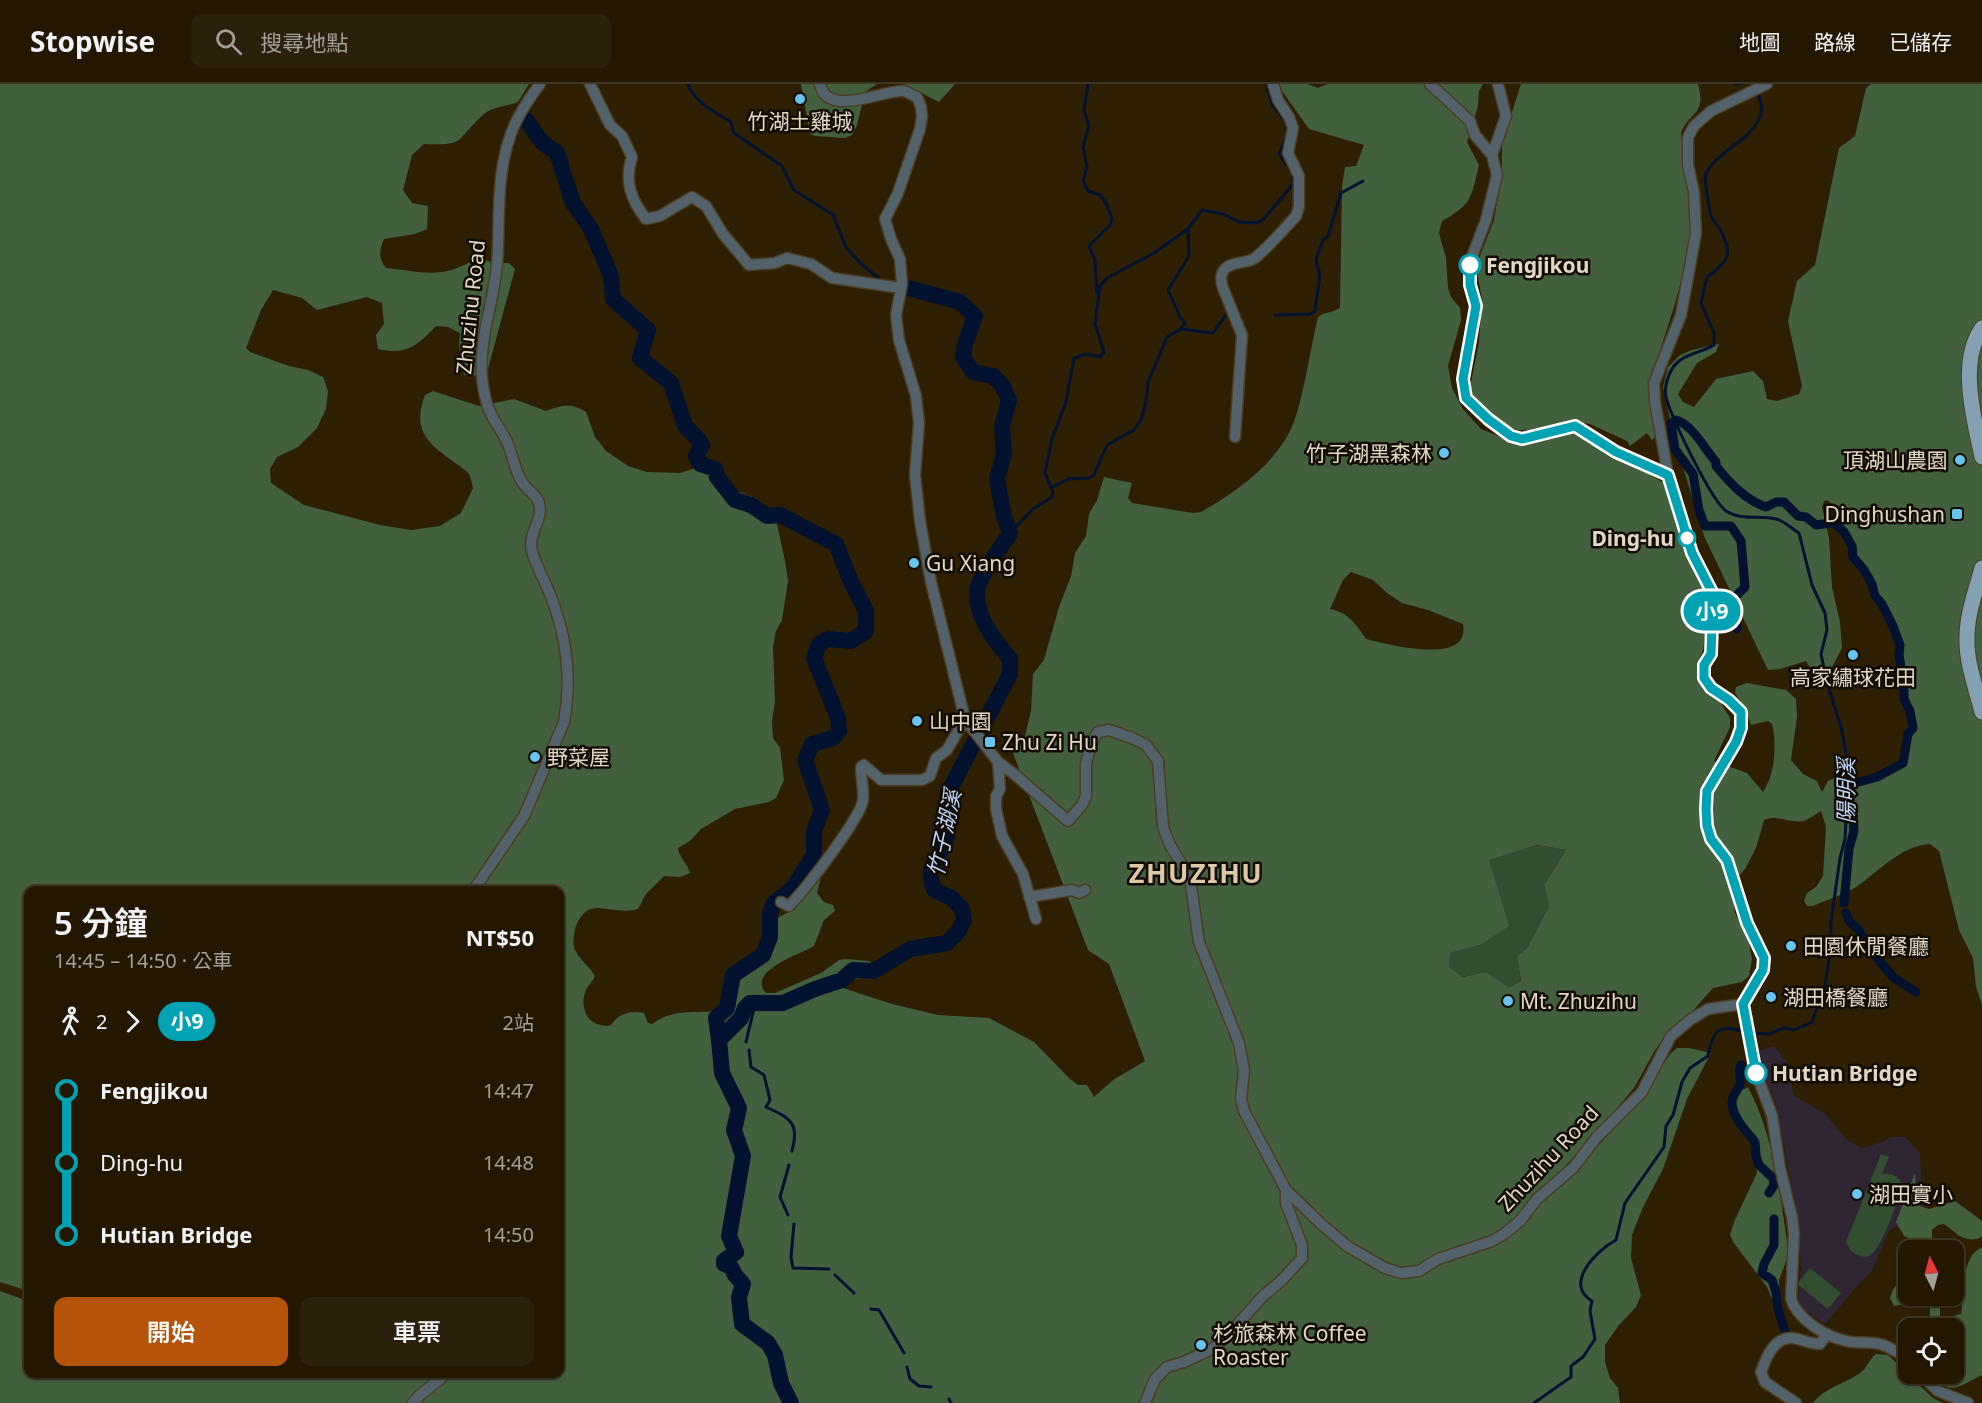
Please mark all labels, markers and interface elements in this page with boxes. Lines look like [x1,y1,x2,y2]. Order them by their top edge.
search box [191,14,611,68]
text: Stopwise [30,22,155,60]
icon: search [212,25,245,58]
text: 搜尋地點 [260,27,348,57]
text: 地圖 [1739,28,1781,56]
text: 路線 [1814,28,1856,56]
text: 已儲存 [1889,28,1952,56]
marker: 竹湖土雞城 [793,92,807,106]
place label: 竹湖土雞城 [748,107,853,135]
street label: Zhuzihu Road [449,238,491,376]
place label: Fengjikou [1486,251,1589,279]
marker: Fengjikou [1459,254,1481,276]
place label: 竹子湖黑森林 [1306,439,1432,467]
marker: 竹子湖黑森林 [1437,446,1451,460]
place label: 頂湖山農園 [1843,446,1948,474]
marker: 頂湖山農園 [1953,453,1967,467]
place label: Dinghushan [1825,500,1945,528]
marker: Dinghushan [1950,507,1964,521]
place label: Ding-hu [1591,524,1674,552]
marker: Ding-hu [1678,529,1696,547]
place label: Gu Xiang [926,549,1015,577]
marker: Gu Xiang [907,556,921,570]
line badge: 小9 [1685,592,1739,630]
text: 小9 [1695,597,1729,625]
marker: 高家繡球花田 [1846,648,1860,662]
place label: 高家繡球花田 [1790,663,1916,691]
place label: 山中園 [929,707,992,735]
marker: 山中園 [910,714,924,728]
place label: Zhu Zi Hu [1002,728,1097,756]
marker: Zhu Zi Hu [983,735,997,749]
place label: 野菜屋 [547,743,610,771]
marker: 野菜屋 [528,750,542,764]
water label: 陽明溪 [1830,755,1860,824]
water label: 竹子湖溪 [919,784,967,879]
district label: ZHUZIHU [1129,854,1263,891]
text: 5 分鐘 [54,900,147,945]
text: NT$50 [466,922,534,952]
place label: 田園休閒餐廳 [1803,932,1929,960]
marker: 田園休閒餐廳 [1784,939,1798,953]
text: 14:45 – 14:50 · 公車 [54,947,232,974]
place label: 湖田橋餐廳 [1783,983,1888,1011]
place label: Mt. Zhuzihu [1520,987,1637,1015]
marker: 湖田橋餐廳 [1764,990,1778,1004]
marker: Mt. Zhuzihu [1501,994,1515,1008]
icon: walk [54,1005,87,1038]
icon: forward [116,1005,149,1038]
text: 小9 [170,1007,203,1035]
text: 2 [96,1008,107,1035]
text: 2站 [503,1009,534,1036]
place label: Hutian Bridge [1772,1059,1918,1087]
marker: Hutian Bridge [1745,1062,1767,1084]
text: Fengjikou [100,1075,208,1105]
text: 14:47 [483,1077,534,1104]
street label: Zhuzihu Road [1492,1099,1604,1217]
text: Ding-hu [100,1147,183,1177]
text: 14:48 [483,1149,534,1176]
place label: 湖田實小 [1869,1180,1953,1208]
marker: 湖田實小 [1850,1187,1864,1201]
text: Hutian Bridge [100,1219,252,1249]
text: 14:50 [483,1221,534,1248]
north arrow [1898,1240,1964,1306]
map controls [1898,1240,1964,1384]
button: 開始 [54,1297,288,1366]
button: 車票 [300,1297,534,1366]
button: locate [1898,1318,1964,1384]
place label: 杉旅森林 Coffee Roaster [1213,1319,1367,1371]
marker: 杉旅森林 Coffee Roaster [1194,1338,1208,1352]

